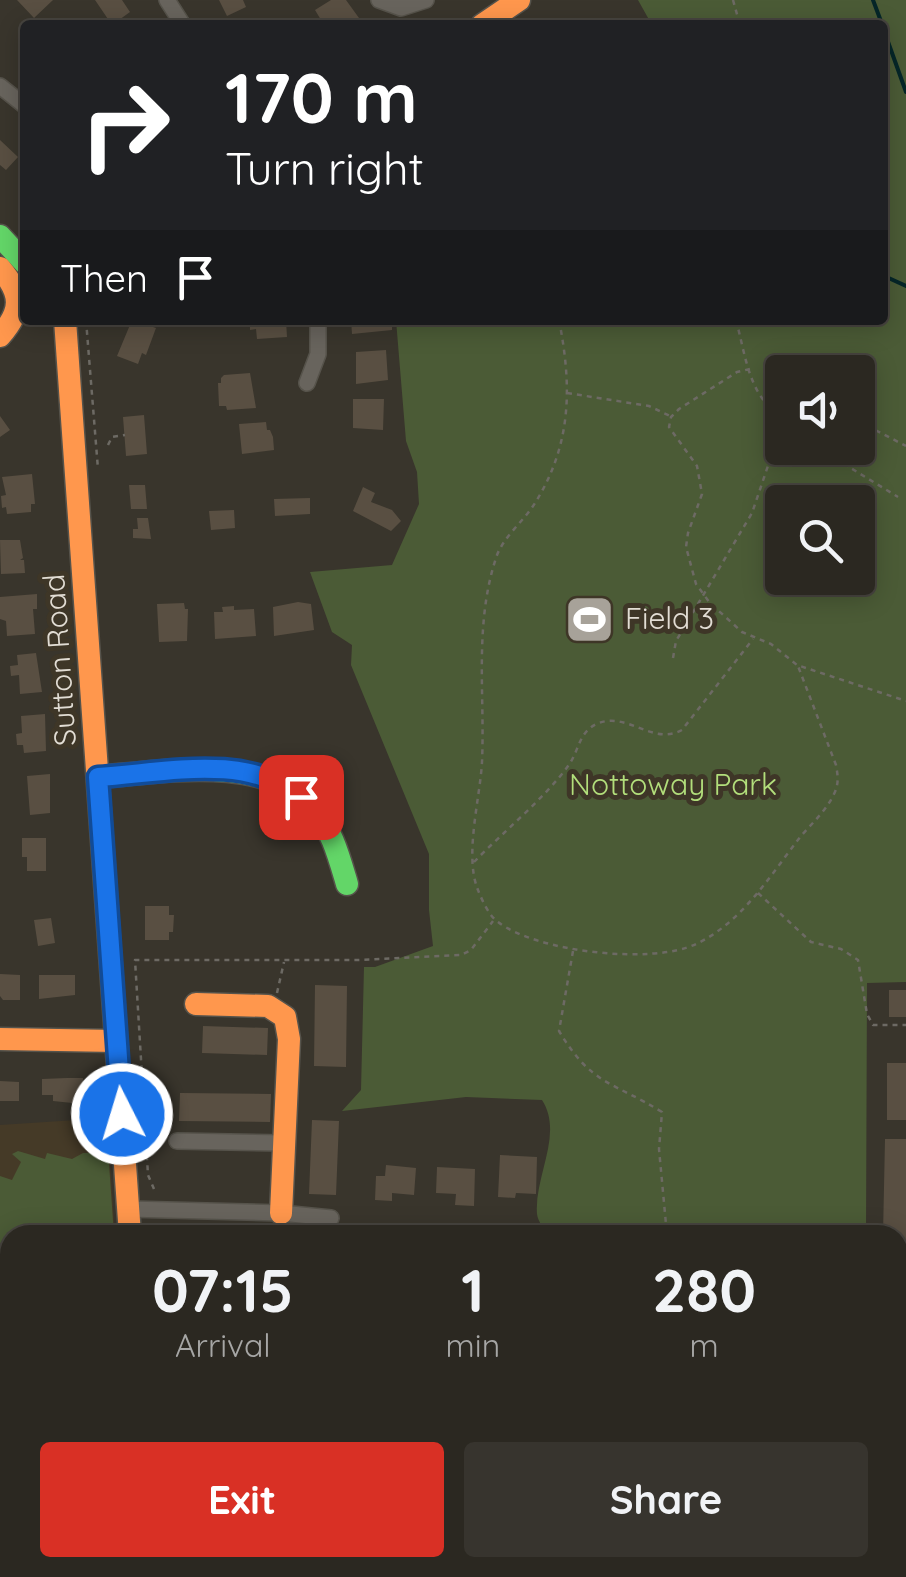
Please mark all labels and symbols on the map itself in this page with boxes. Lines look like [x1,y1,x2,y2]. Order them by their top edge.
street label: Sutton Road [34,573,84,747]
sports icon: Field 3 [564,593,616,645]
place label: Field 3 [625,599,714,637]
pin [259,755,344,840]
park label: Nottoway Park [569,765,777,803]
position arrow [70,1062,174,1166]

